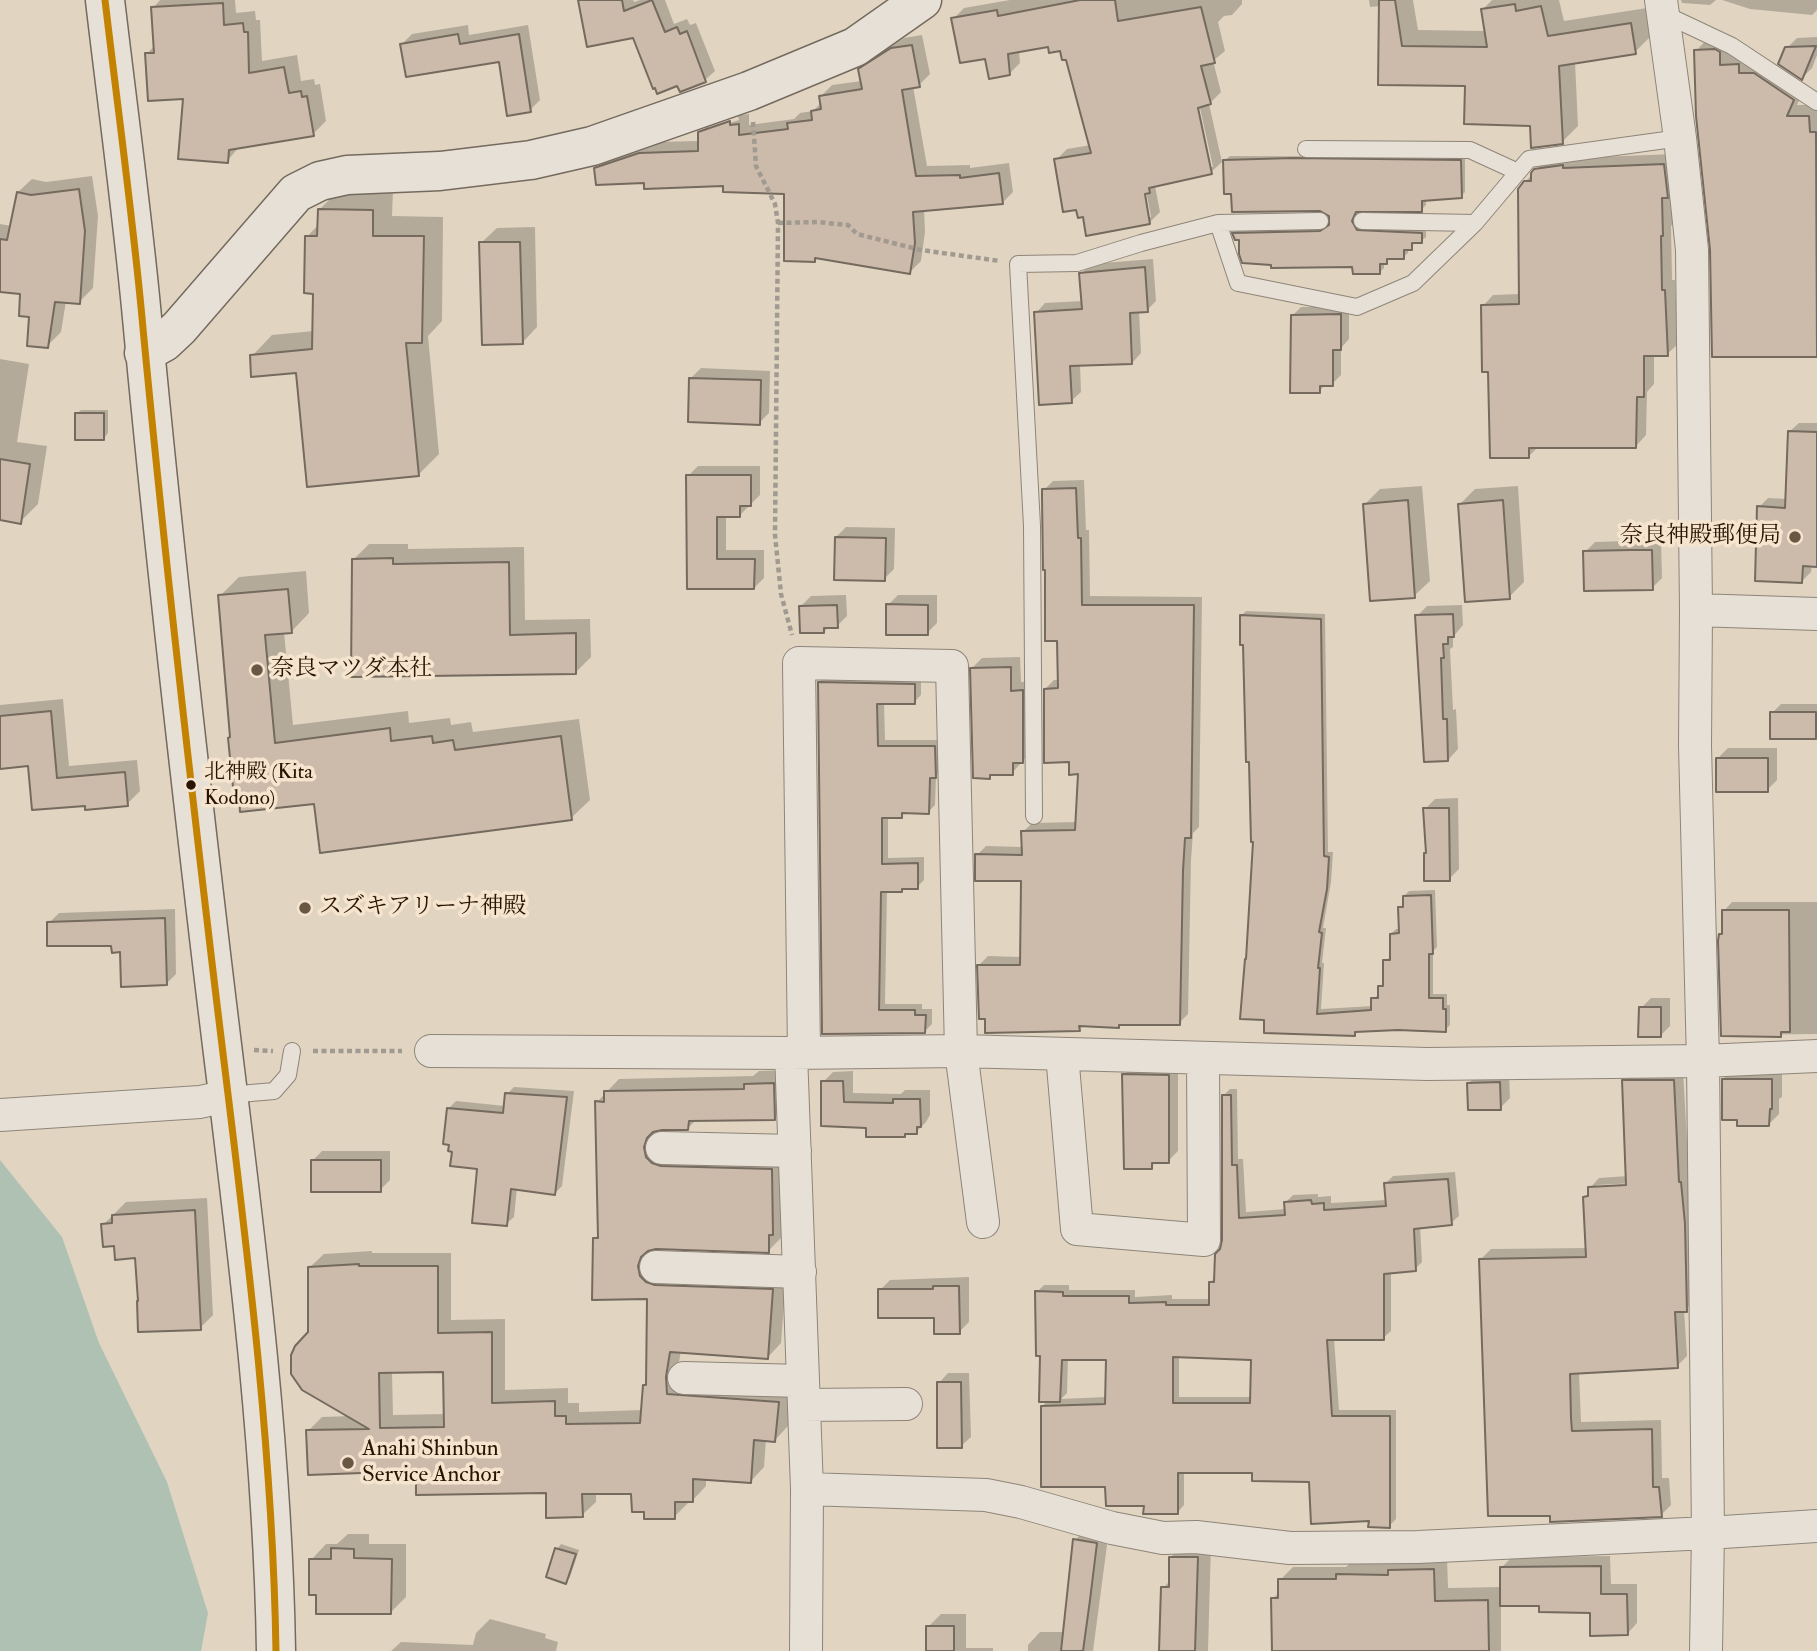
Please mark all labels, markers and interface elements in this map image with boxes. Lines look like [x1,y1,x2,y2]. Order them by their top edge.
place label: 奈良神殿郵便局 [1620,523,1781,551]
marker: 奈良神殿郵便局 [1787,529,1803,545]
place label: 奈良マツダ本社 [271,656,432,684]
marker: 奈良マツダ本社 [249,662,265,678]
place label: 北神殿 (Kita Kodono) [204,760,313,810]
marker: 北神殿 (Kita Kodono) [184,778,198,792]
place label: スズキアリーナ神殿 [319,894,526,922]
marker: スズキアリーナ神殿 [297,900,313,916]
place label: Anahi Shinbun Service Anchor [362,1436,500,1490]
marker: Anahi Shinbun Service Anchor [340,1455,356,1471]

